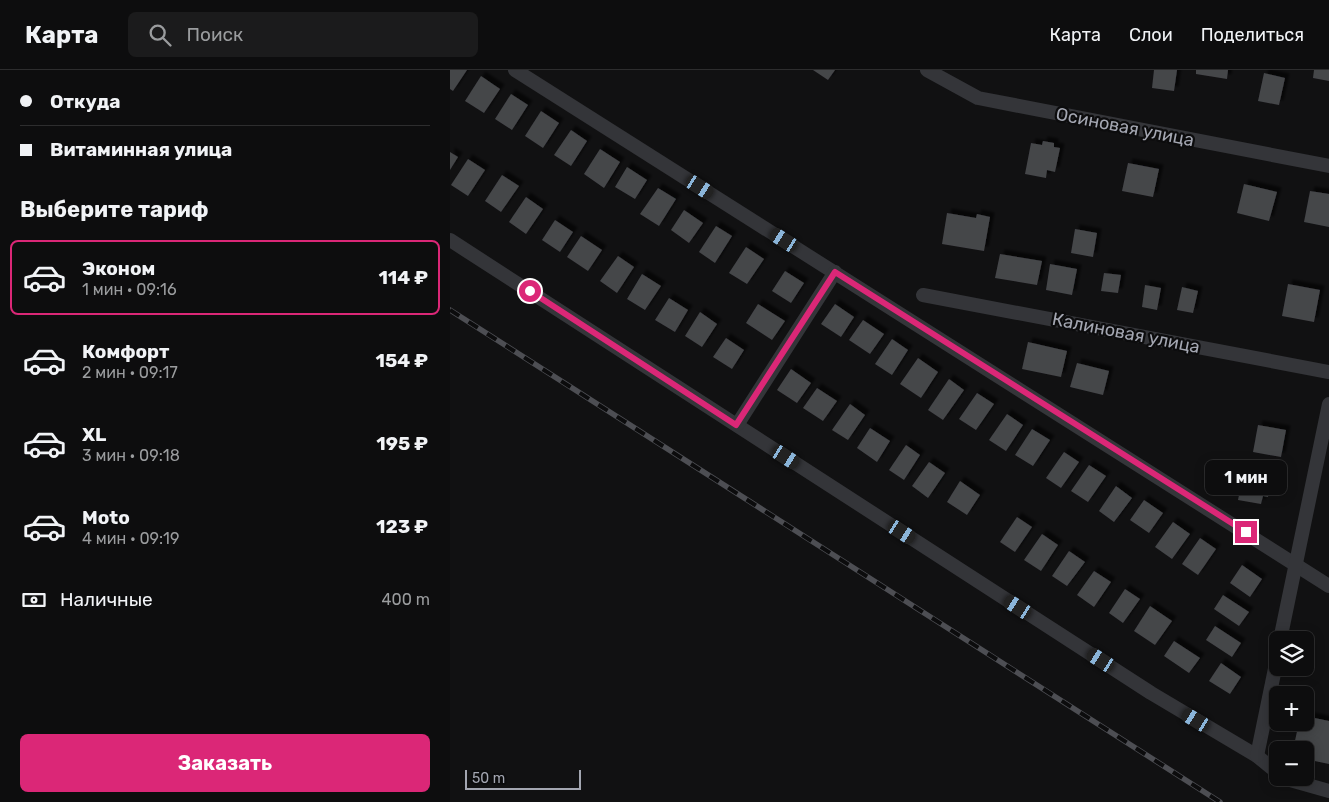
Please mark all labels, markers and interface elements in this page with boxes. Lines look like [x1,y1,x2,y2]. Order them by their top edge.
search box [128,12,478,57]
text: Карта [25,21,98,49]
icon: search [146,21,174,49]
text: Поиск [186,23,243,46]
text: Карта [1050,24,1101,46]
text: Слои [1129,24,1173,46]
text: Поделиться [1201,24,1304,46]
text: Откуда [50,90,120,113]
street label: Осиновая улица [1054,103,1196,151]
text: Витаминная улица [50,138,232,161]
car [683,173,716,201]
text: Выберите тариф [20,196,209,223]
car [767,226,800,254]
icon: car [22,255,67,300]
text: Эконом [82,257,155,280]
text: 114 ₽ [378,266,428,289]
text: 1 мин · 09:16 [82,280,177,299]
route start [519,280,541,302]
street label: Калиновая улица [1050,308,1202,358]
icon: car [22,338,67,383]
text: Комфорт [82,340,169,363]
text: 154 ₽ [376,349,428,372]
text: 2 мин · 09:17 [82,363,178,382]
icon: car [22,421,67,466]
text: XL [82,423,106,446]
text: 195 ₽ [376,432,428,455]
car [769,443,802,471]
text: 3 мин · 09:18 [82,446,180,465]
callout: 1 мин [1205,460,1287,494]
text: 1 мин [1224,468,1268,487]
icon: car [22,504,67,549]
text: Moto [82,506,130,529]
text: 123 ₽ [376,515,428,538]
car [885,518,918,546]
route end [1235,521,1257,543]
text: 4 мин · 09:19 [82,529,179,548]
icon: cash [20,586,48,614]
text: Наличные [60,588,153,611]
text: 400 m [382,590,430,609]
car [1001,593,1034,621]
map controls [1269,631,1314,786]
button: layers [1269,631,1314,676]
car [1084,646,1117,674]
button: + [1269,686,1314,731]
car [1179,706,1212,734]
button: Заказать [20,734,430,792]
button: − [1269,741,1314,786]
scale bar [465,767,581,790]
text: 50 m [472,770,505,787]

